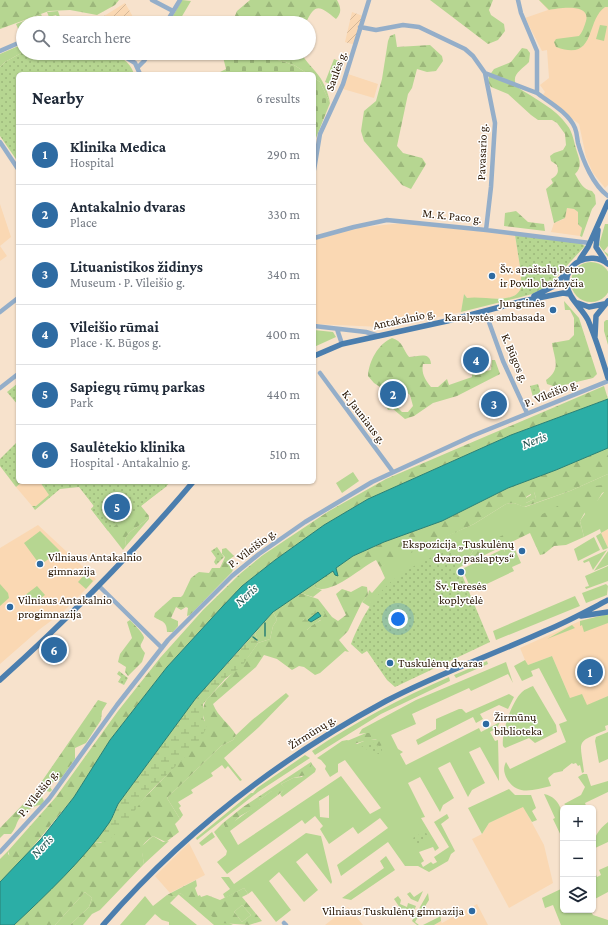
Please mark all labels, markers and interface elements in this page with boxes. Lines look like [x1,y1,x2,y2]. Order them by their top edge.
search box [16,16,316,60]
icon: search [30,27,52,49]
text: Search here [62,30,131,46]
street label: Saulės g. [322,49,350,93]
text: Nearby [32,89,84,108]
text: 6 results [256,91,300,106]
street label: Pavasario g. [474,123,490,181]
text: Klinika Medica [70,139,166,155]
text: 1 [43,147,47,162]
text: 290 m [267,147,300,162]
text: Hospital [70,155,114,170]
text: Antakalnio dvaras [70,199,185,215]
street label: M. K. Paco g. [422,206,483,226]
text: 2 [42,207,48,222]
text: 330 m [267,207,300,222]
text: Place [70,215,97,230]
text: Lituanistikos židinys [70,259,203,275]
place label: Šv. apaštalų Petro ir Povilo bažnyčia [500,262,584,290]
text: 3 [42,267,48,282]
text: 340 m [267,267,300,282]
marker: Šv. apaštalų Petro ir Povilo bažnyčia [487,271,497,281]
text: Museum · P. Vileišio g. [70,275,185,290]
place label: Jungtinės Karalystės ambasada [445,296,545,324]
marker: Jungtinės Karalystės ambasada [548,305,558,315]
street label: Antakalnio g. [372,306,437,332]
text: Vileišio rūmai [70,319,159,335]
text: 4 [41,327,49,342]
text: 400 m [266,327,300,342]
street label: K. Būgos g. [498,331,532,385]
text: Place · K. Būgos g. [70,335,161,350]
pin: 4 [463,345,489,375]
street label: P. Vileišio g. [522,376,580,410]
text: Sapiegų rūmų parkas [70,379,205,395]
pin: 2 [380,379,406,409]
text: 5 [42,387,48,402]
text: 440 m [266,387,300,402]
street label: K. Jauniaus g. [339,387,389,447]
pin: 3 [481,389,507,419]
text: Park [70,395,93,410]
water label: Neris [519,428,549,452]
text: Saulėtekio klinika [70,439,185,455]
text: 6 [41,447,49,462]
text: 510 m [269,447,300,462]
text: Hospital · Antakalnio g. [70,455,191,470]
pin: 5 [104,492,130,522]
street label: P. Vileišio g. [225,525,279,571]
place label: Ekspozicija „Tuskulėnų dvaro paslaptys“ [402,537,515,565]
marker: Ekspozicija „Tuskulėnų dvaro paslaptys“ [517,546,527,556]
place label: Vilniaus Antakalnio gimnazija [48,550,142,578]
marker: Vilniaus Antakalnio gimnazija [35,559,45,569]
marker: Šv. Teresės koplytėlė [456,567,466,577]
place label: Šv. Teresės koplytėlė [436,579,487,607]
water label: Neris [232,581,260,609]
place label: Vilniaus Antakalnio progimnazija [18,593,112,621]
marker: Vilniaus Antakalnio progimnazija [5,602,15,612]
your location [388,609,408,629]
pin: 6 [41,635,67,665]
place label: Tuskulėnų dvaras [398,656,483,670]
pin: 1 [577,657,603,687]
marker: Tuskulėnų dvaras [385,658,395,668]
place label: Žirmūnų biblioteka [494,710,543,738]
street label: Žirmūnų g. [286,712,338,752]
marker: Žirmūnų biblioteka [481,719,491,729]
street label: P. Vileišio g. [15,766,61,819]
map controls [560,805,596,913]
button: + [560,805,596,841]
water label: Neris [28,832,56,860]
button: − [560,841,596,877]
button: layers [560,877,596,913]
place label: Vilniaus Tuskulėnų gimnazija [322,904,464,918]
marker: Vilniaus Tuskulėnų gimnazija [467,906,477,916]

